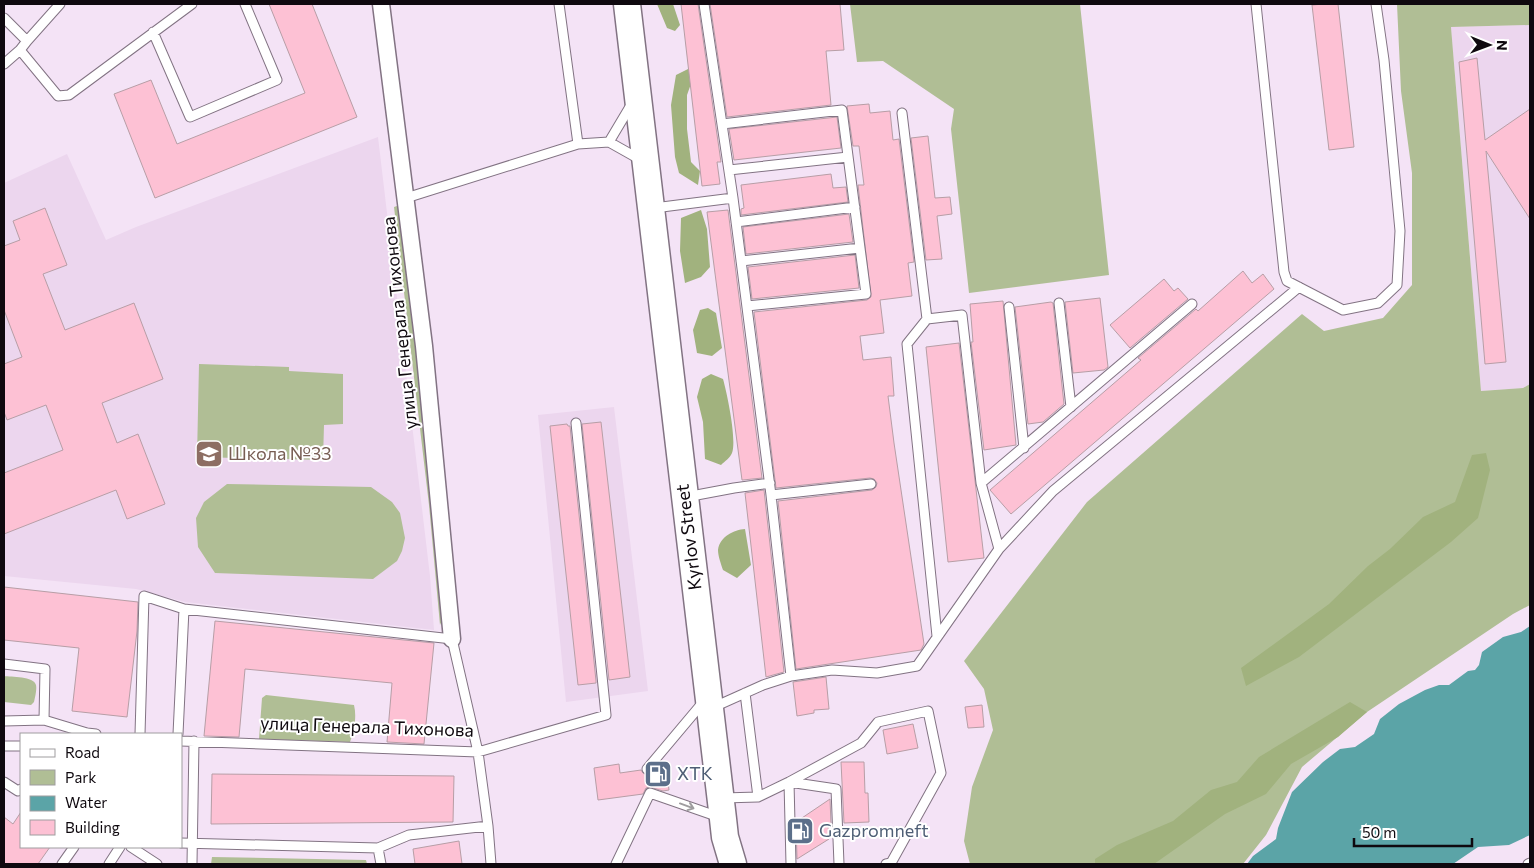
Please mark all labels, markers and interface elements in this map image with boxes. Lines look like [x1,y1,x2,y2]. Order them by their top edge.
north arrow [1464,20,1514,70]
text: N [1494,40,1511,51]
street label: улица Генерала Тихонова [377,216,421,431]
school or university icon: Школа №33 [194,439,224,469]
place label: Школа №33 [228,442,331,464]
street label: Kyrlov Street [671,483,705,591]
street label: улица Генерала Тихонова [260,711,474,741]
legend [20,733,182,848]
text: Road [65,743,100,761]
fuel station icon: ХТК [643,759,673,789]
place label: ХТК [677,762,713,784]
text: Park [65,768,96,786]
text: Water [65,793,107,811]
one-way arrow [678,802,694,811]
fuel station icon: Gazpromneft [785,816,815,846]
scale bar [1354,816,1472,848]
text: Building [65,818,120,836]
place label: Gazpromneft [819,819,929,841]
text: 50 m [1362,823,1396,841]

